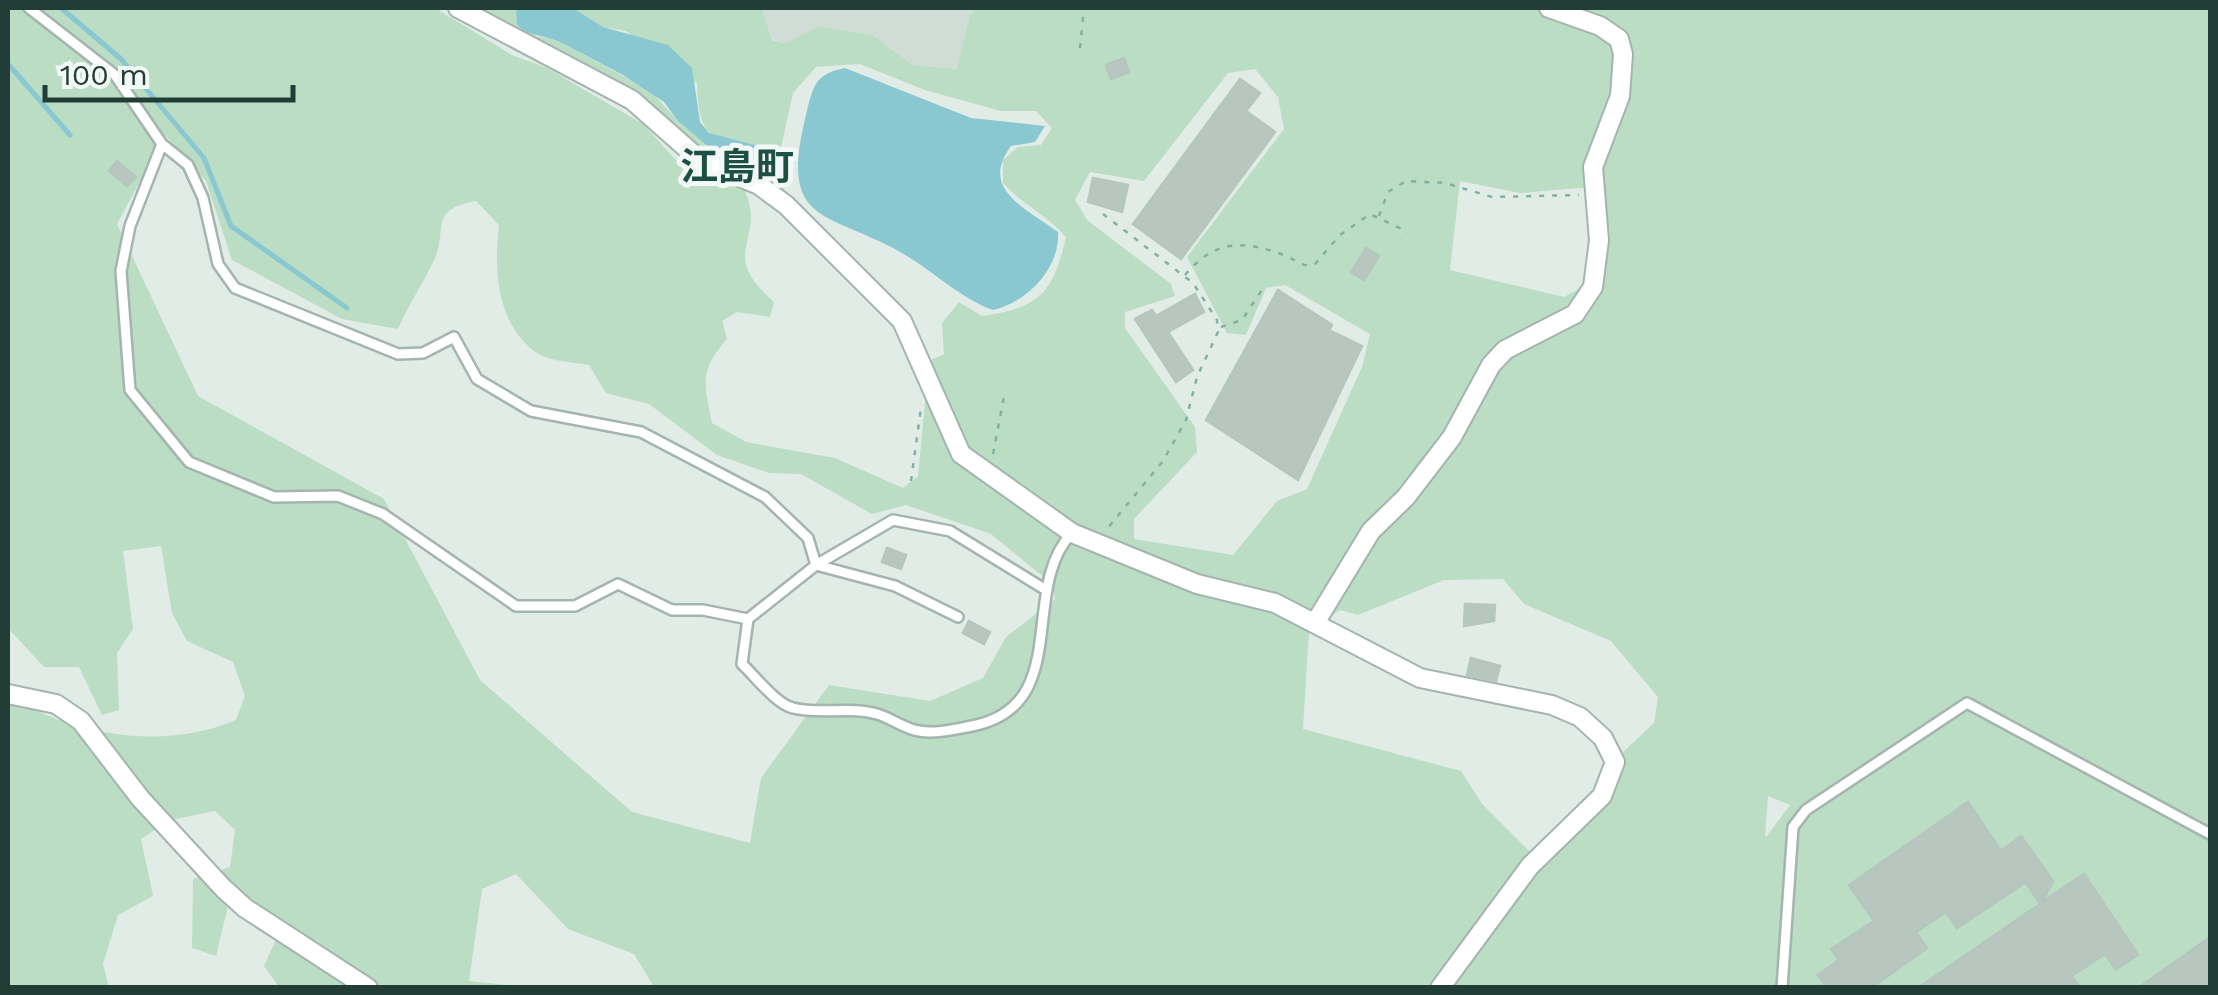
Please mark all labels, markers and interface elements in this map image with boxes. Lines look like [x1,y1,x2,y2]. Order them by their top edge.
scale bar [45,40,292,102]
text: 100 m [60,57,148,92]
district label: 江島町 [680,145,794,189]

